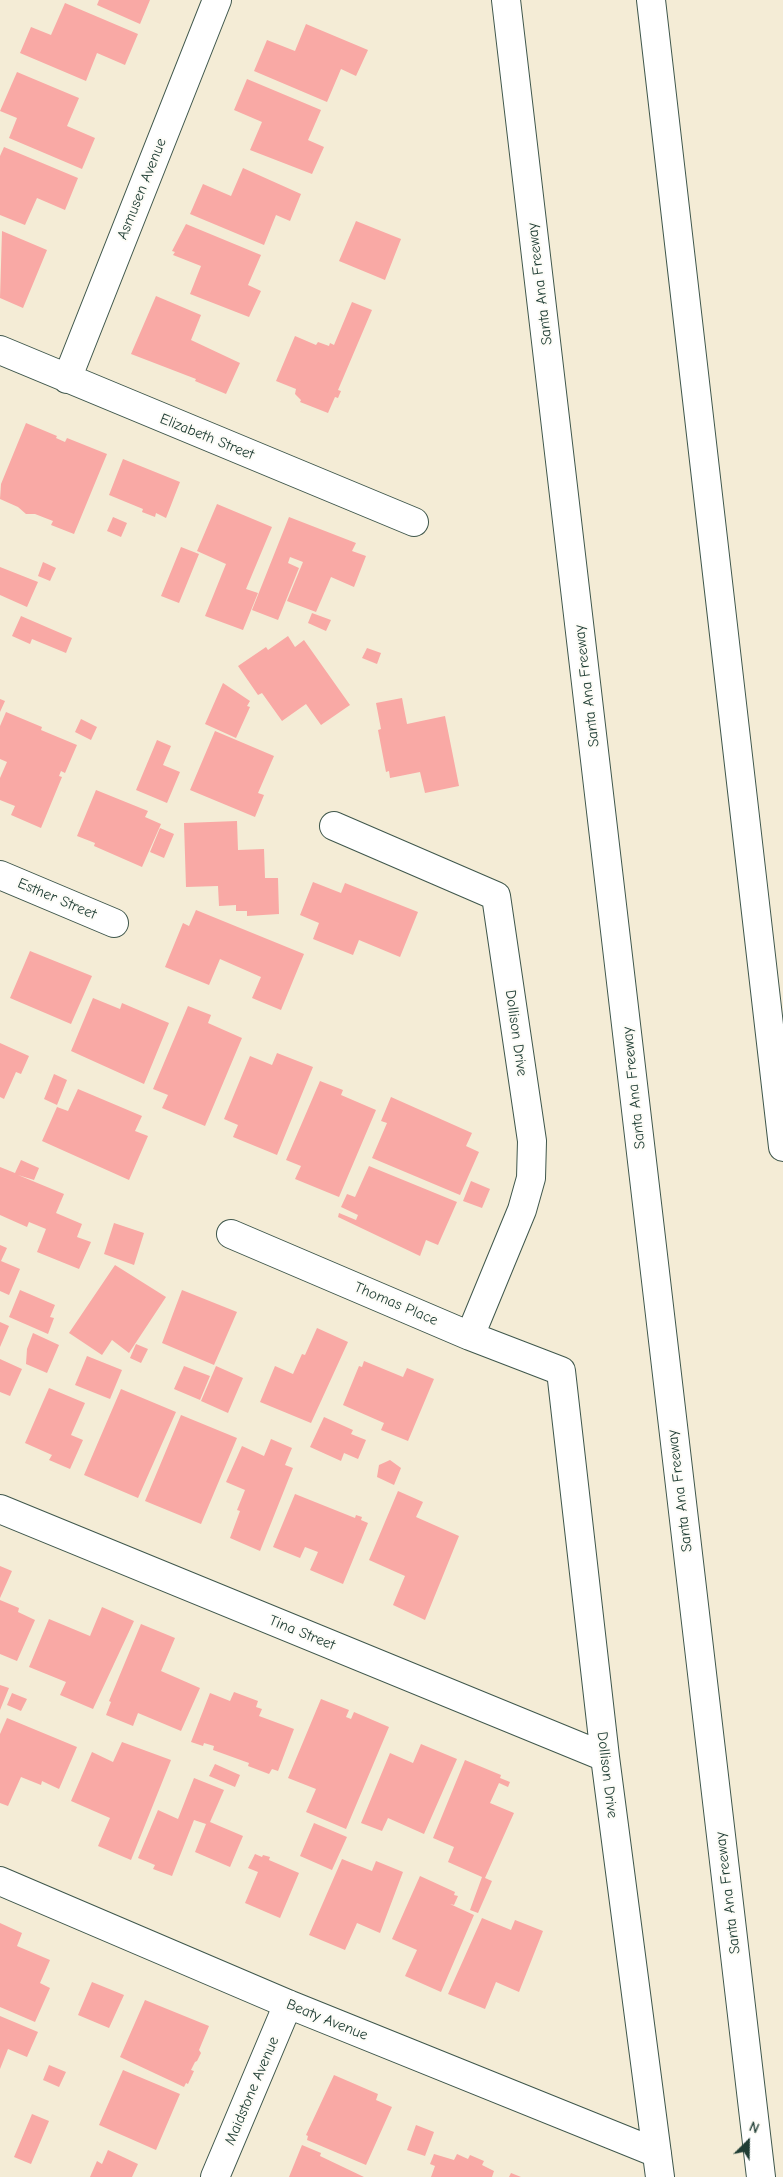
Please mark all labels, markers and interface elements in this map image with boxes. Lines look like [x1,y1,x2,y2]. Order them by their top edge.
street label: Asmusen Avenue [113,136,171,242]
street label: Santa Ana Freeway [524,222,556,346]
street label: Elizabeth Street [157,410,257,464]
street label: Santa Ana Freeway [571,624,603,748]
street label: Esther Street [15,874,99,924]
street label: Dollison Drive [501,989,531,1077]
street label: Santa Ana Freeway [619,1026,649,1150]
street label: Thomas Place [351,1278,441,1330]
street label: Santa Ana Freeway [664,1429,696,1553]
street label: Tina Street [266,1612,338,1654]
street label: Dollison Drive [593,1731,621,1819]
street label: Santa Ana Freeway [712,1831,744,1955]
street label: Beaty Avenue [284,1996,370,2044]
street label: Maidstone Avenue [221,2034,283,2148]
north arrow [723,2117,773,2167]
text: N [747,2118,762,2137]

